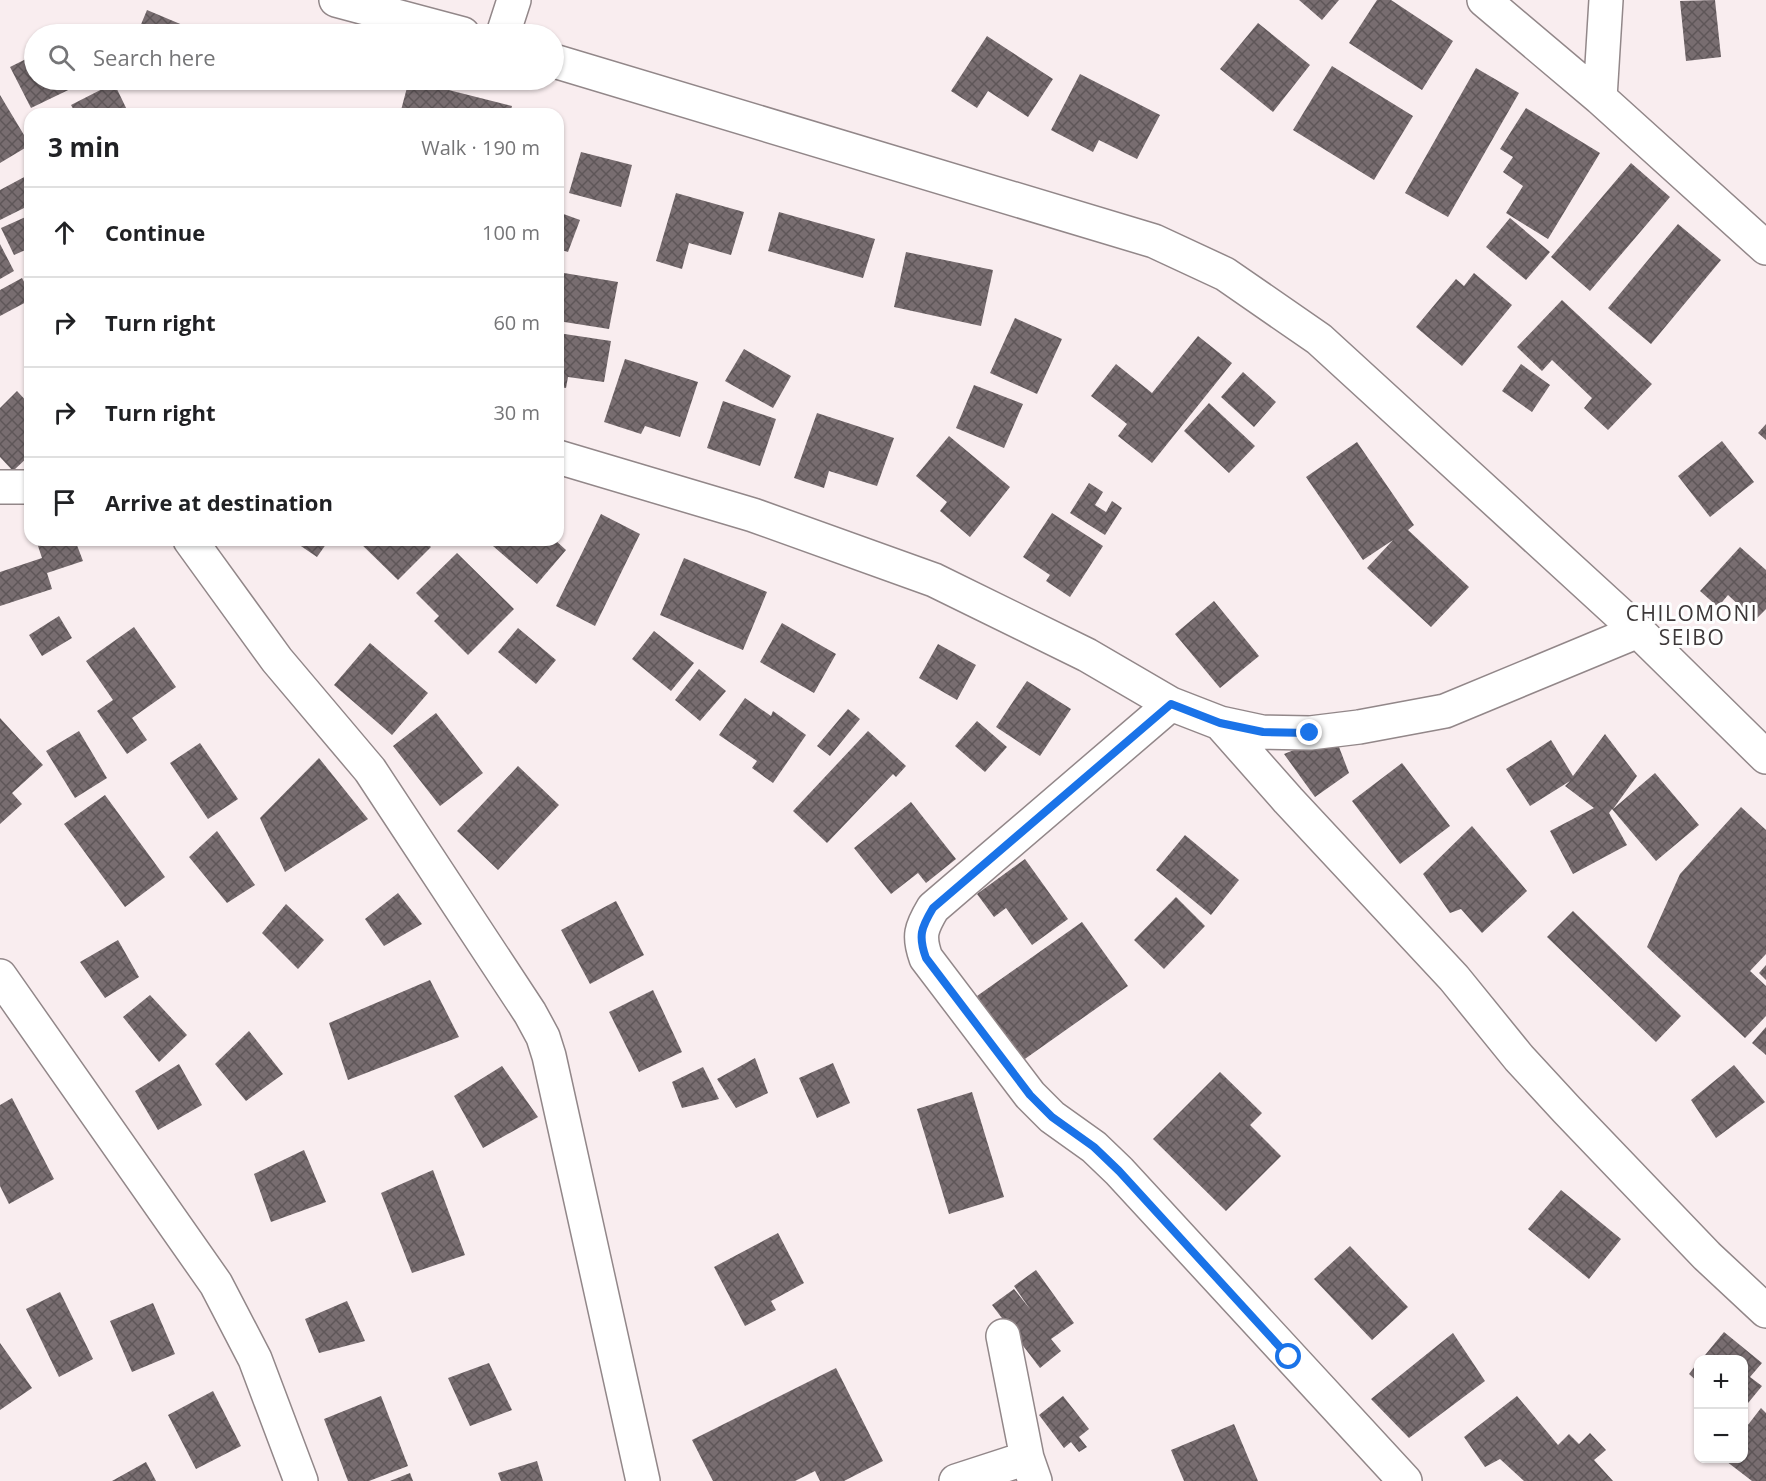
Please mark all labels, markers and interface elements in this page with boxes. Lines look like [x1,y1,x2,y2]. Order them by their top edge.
search box [24,24,564,90]
icon: search [45,41,78,74]
text: Search here [93,42,216,72]
text: 3 min [48,129,120,165]
text: Walk · 190 m [421,134,540,161]
icon: ahead [48,216,81,249]
text: Continue [105,217,205,247]
text: 100 m [482,219,540,246]
icon: right [48,306,81,339]
text: Turn right [105,307,216,337]
text: 60 m [493,309,540,336]
icon: right [48,396,81,429]
text: Turn right [105,397,216,427]
text: 30 m [493,399,540,426]
icon: arrive [48,486,81,519]
text: Arrive at destination [105,487,333,517]
district label: CHILOMONI SEIBO [1626,599,1758,651]
route end [1296,719,1322,745]
route start [1275,1343,1301,1369]
map controls [1694,1355,1748,1463]
button: + [1694,1355,1748,1409]
button: − [1694,1409,1748,1463]

